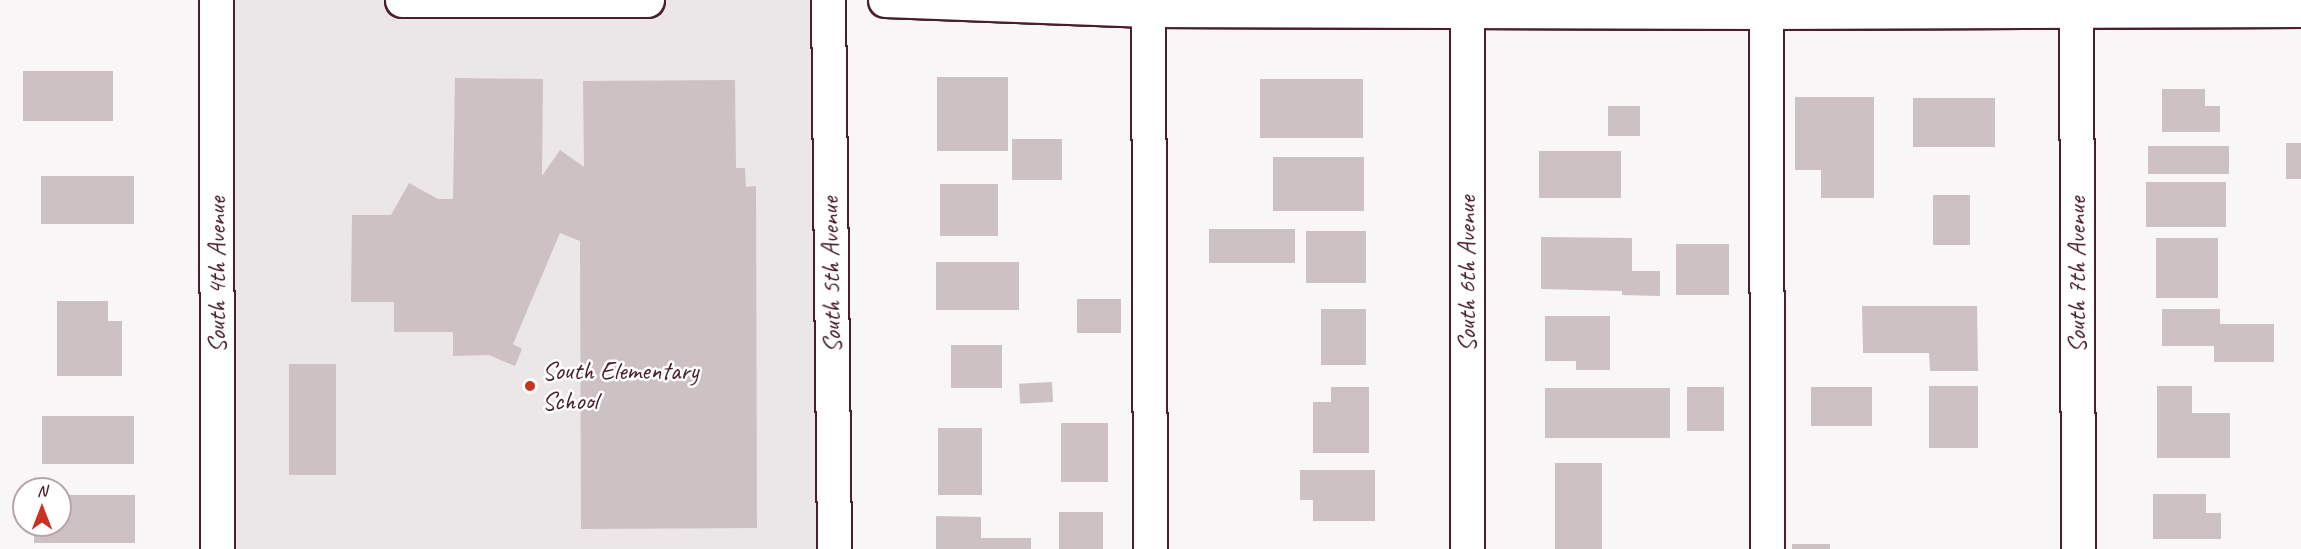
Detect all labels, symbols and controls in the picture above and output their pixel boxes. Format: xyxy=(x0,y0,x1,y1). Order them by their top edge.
street label: South 6th Avenue xyxy=(1451,196,1483,352)
street label: South 4th Avenue xyxy=(201,197,233,353)
street label: South 5th Avenue xyxy=(814,197,848,353)
street label: South 7th Avenue xyxy=(2061,197,2093,353)
place label: South Elementary School xyxy=(542,355,700,416)
marker: South Elementary School xyxy=(523,379,537,393)
north arrow xyxy=(12,477,72,537)
text: N xyxy=(37,481,47,501)

